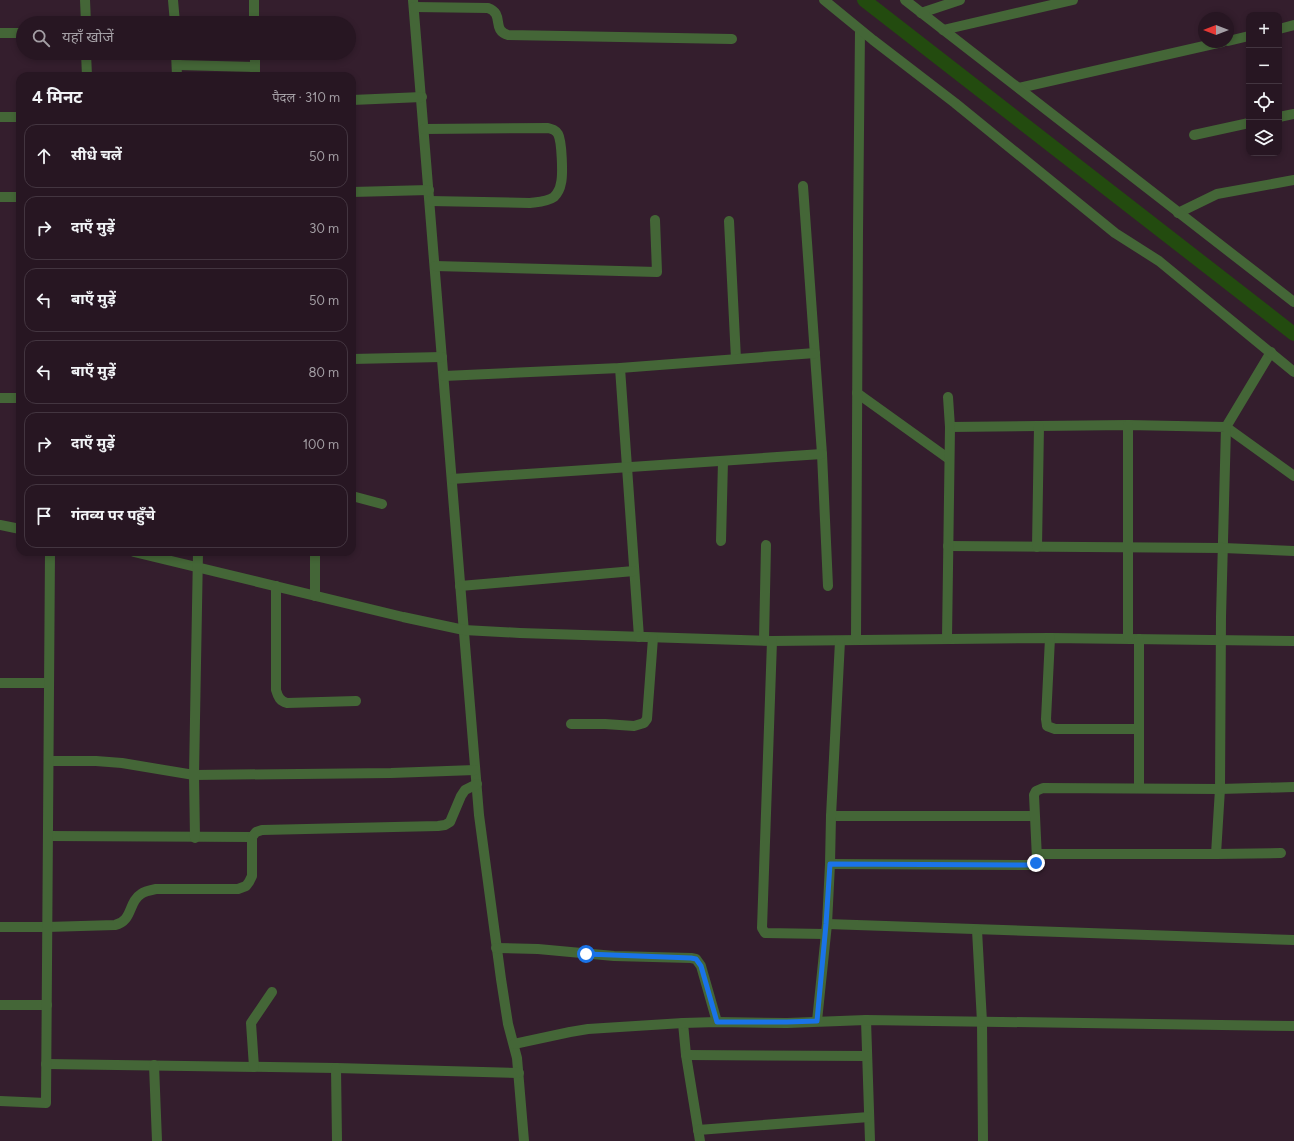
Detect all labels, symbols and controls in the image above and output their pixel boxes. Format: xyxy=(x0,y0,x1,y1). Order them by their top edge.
north arrow xyxy=(1198,12,1234,48)
map controls xyxy=(1246,12,1282,156)
button: + xyxy=(1246,12,1282,48)
search box xyxy=(16,16,356,60)
icon: search xyxy=(30,27,52,49)
text: यहाँ खोजें xyxy=(62,28,114,46)
button: − xyxy=(1246,48,1282,84)
button: locate xyxy=(1246,84,1282,120)
text: 4 मिनट xyxy=(32,87,83,107)
text: पैदल · 310 m xyxy=(272,90,340,105)
button: layers xyxy=(1246,120,1282,156)
icon: ahead xyxy=(33,145,55,167)
text: सीधे चलें xyxy=(71,146,122,164)
text: 50 m xyxy=(309,149,339,164)
icon: right xyxy=(33,217,55,239)
text: दाएँ मुड़ें xyxy=(71,218,115,236)
text: 30 m xyxy=(309,221,339,236)
icon: left xyxy=(33,289,55,311)
text: बाएँ मुड़ें xyxy=(71,290,116,308)
text: 50 m xyxy=(309,293,339,308)
icon: left xyxy=(33,361,55,383)
text: बाएँ मुड़ें xyxy=(71,362,116,380)
text: 80 m xyxy=(308,365,339,380)
icon: right xyxy=(33,433,55,455)
text: दाएँ मुड़ें xyxy=(71,434,115,452)
text: 100 m xyxy=(303,437,339,452)
icon: arrive xyxy=(33,505,55,527)
text: गंतव्य पर पहुँचे xyxy=(71,506,155,524)
route end xyxy=(1027,854,1045,872)
route start xyxy=(577,945,595,963)

